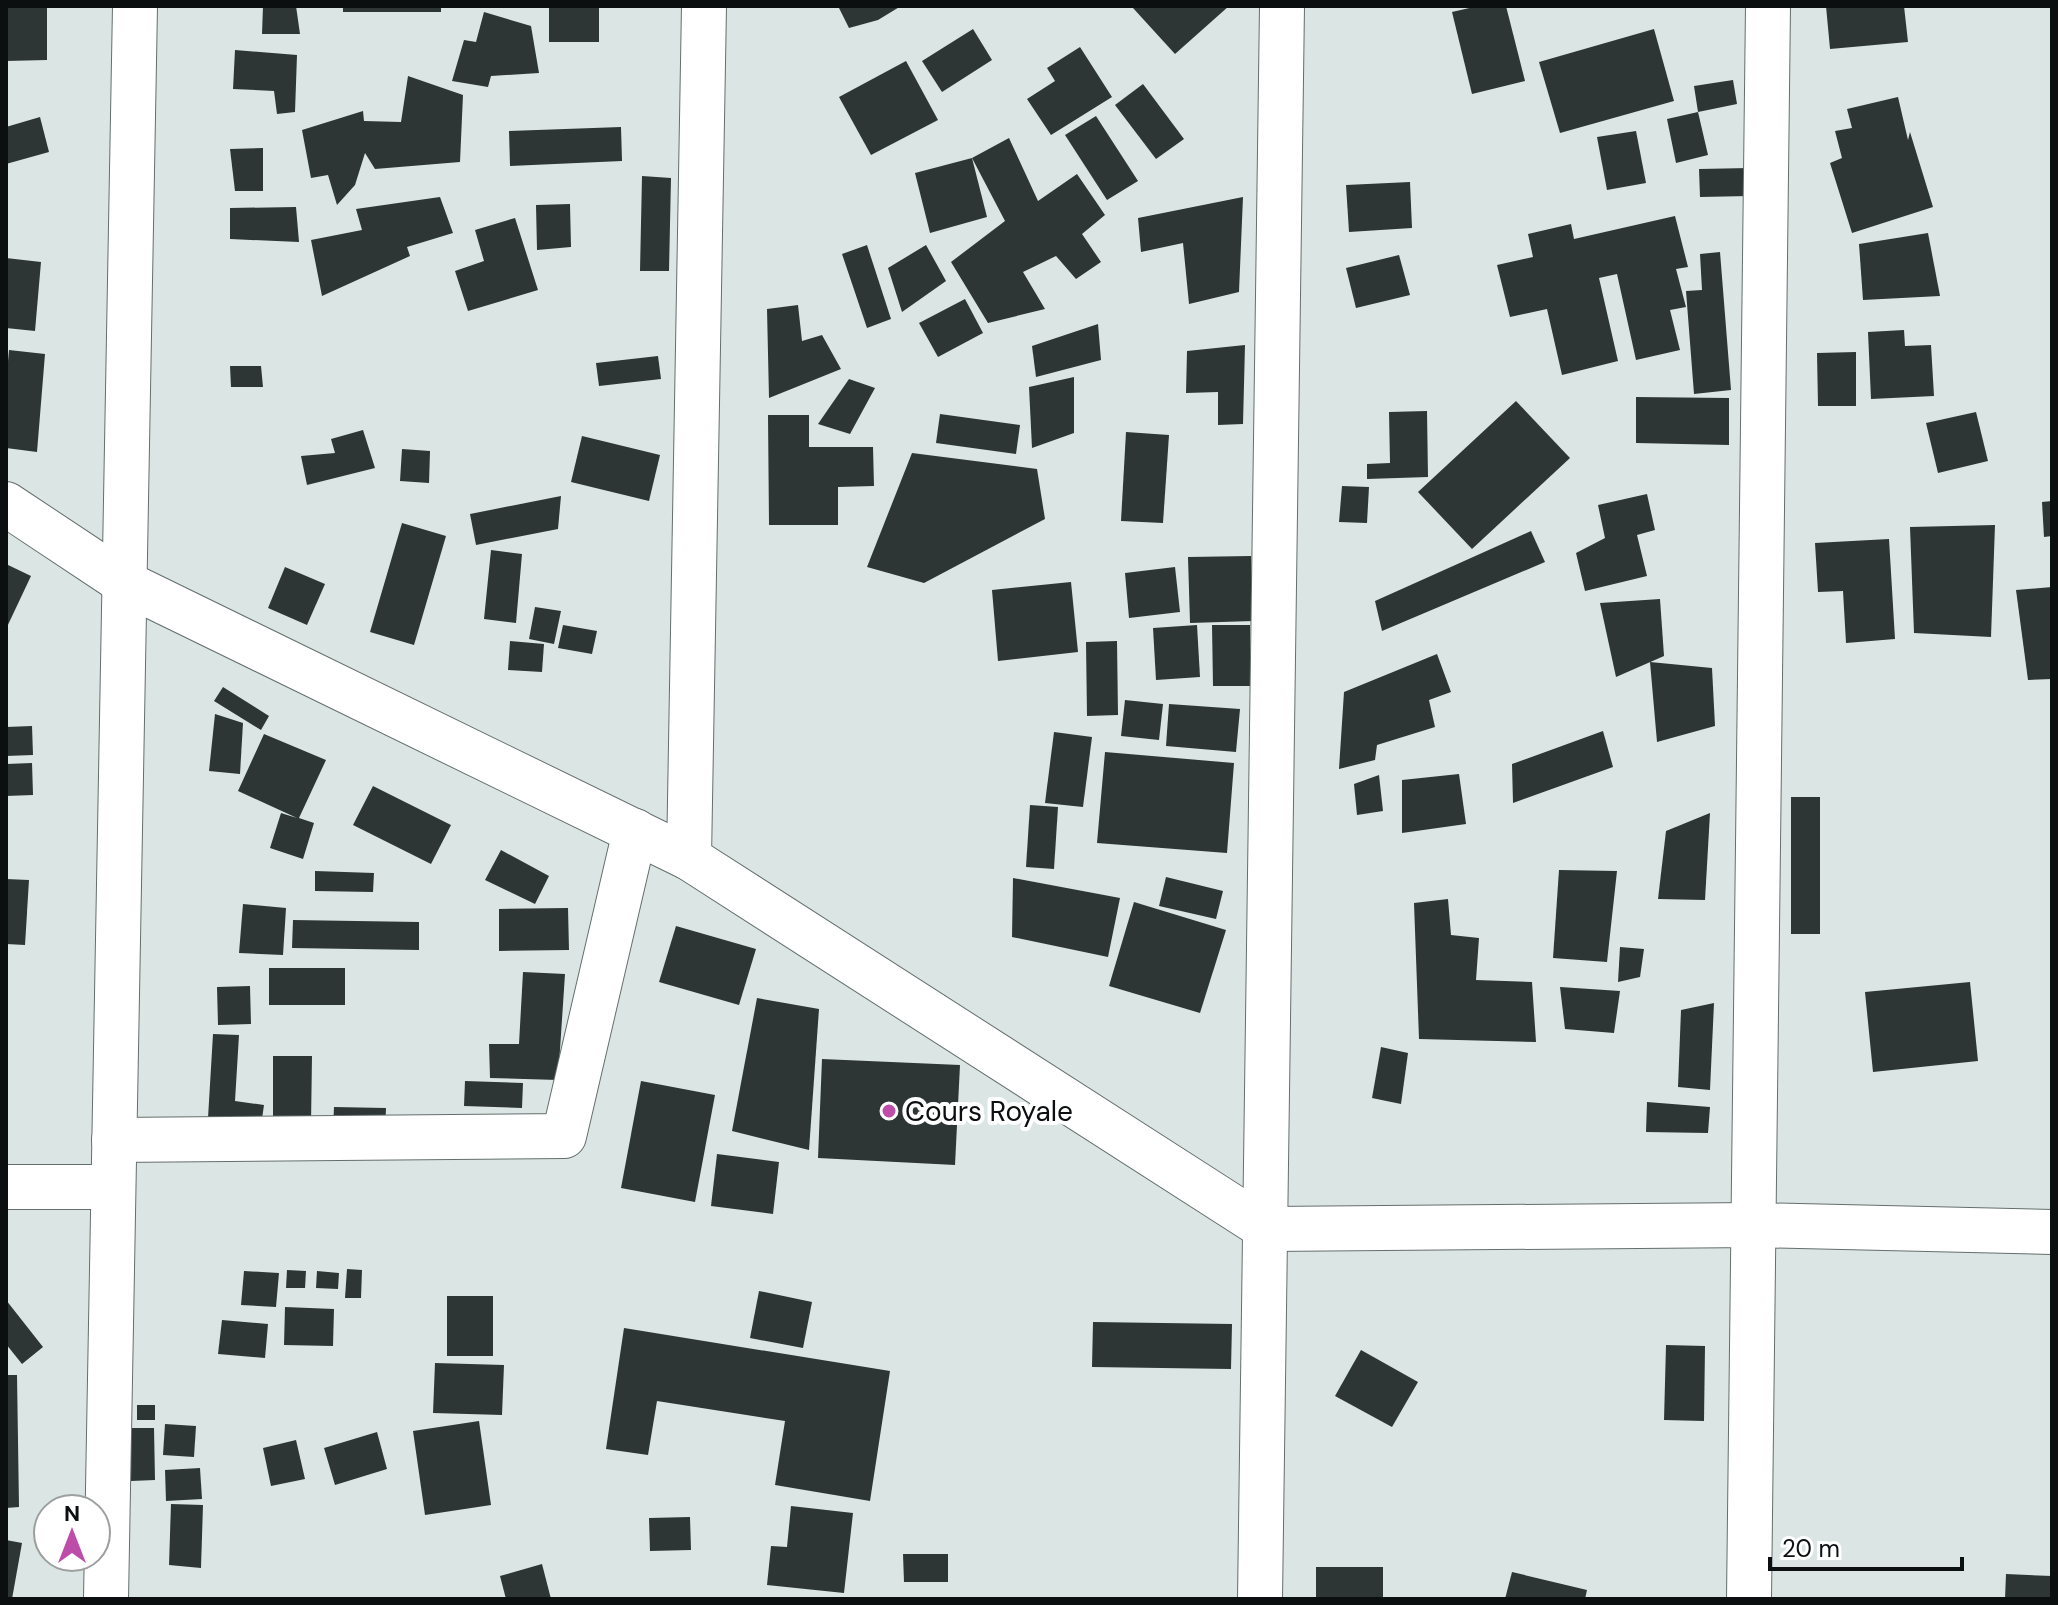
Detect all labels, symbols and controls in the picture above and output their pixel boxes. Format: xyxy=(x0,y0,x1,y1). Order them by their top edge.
place label: Cours Royale xyxy=(905,1093,1073,1130)
marker: Cours Royale xyxy=(880,1102,898,1120)
north arrow xyxy=(32,1493,112,1573)
text: N xyxy=(64,1499,80,1528)
scale bar xyxy=(1770,1521,1962,1571)
text: 20 m xyxy=(1782,1533,1840,1564)

